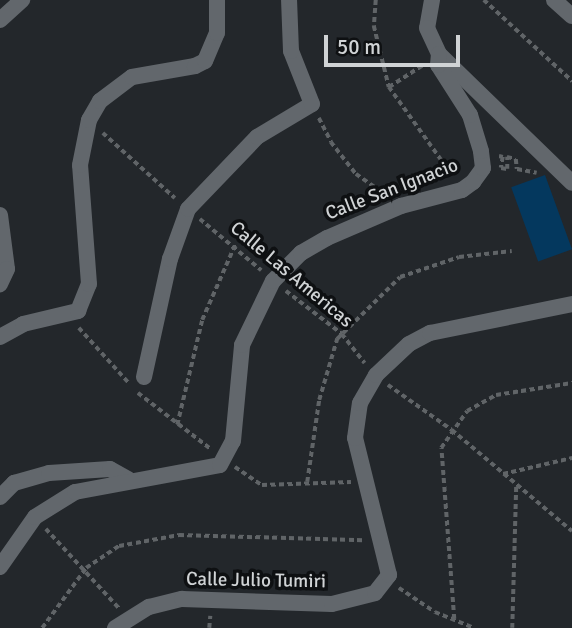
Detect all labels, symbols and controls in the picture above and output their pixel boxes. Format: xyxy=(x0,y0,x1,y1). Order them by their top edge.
scale bar xyxy=(327,21,463,65)
text: 50 m xyxy=(337,34,381,60)
street label: Calle San Ignacio xyxy=(323,154,461,226)
street label: Calle Las Americas xyxy=(225,217,357,333)
street label: Calle Julio Tumiri xyxy=(186,568,326,594)

